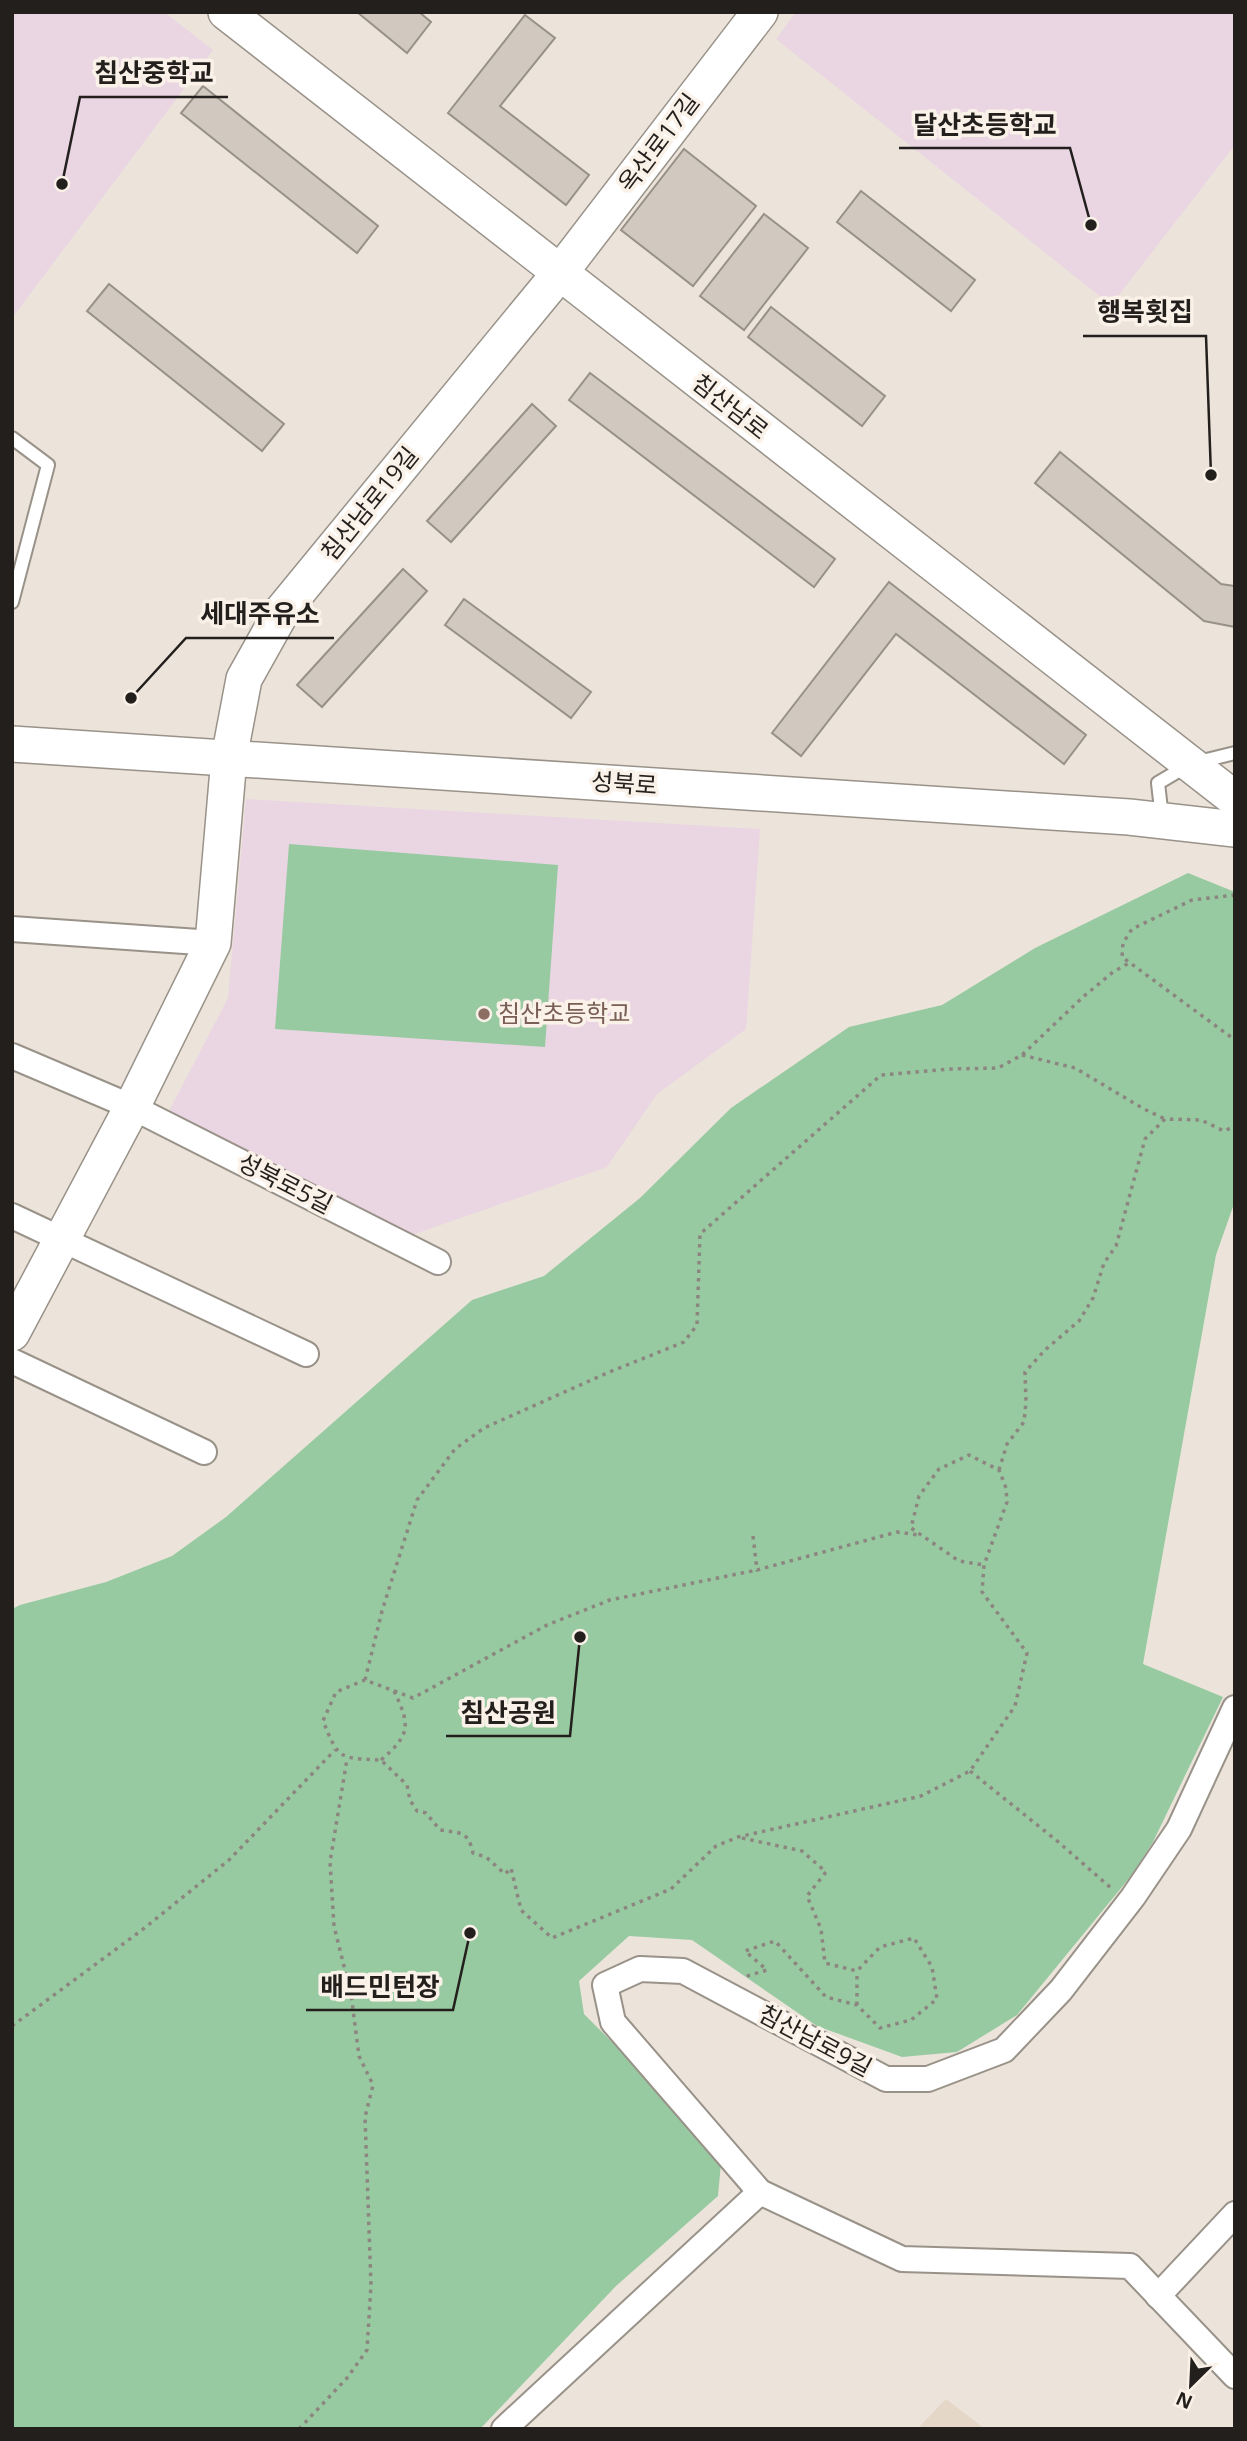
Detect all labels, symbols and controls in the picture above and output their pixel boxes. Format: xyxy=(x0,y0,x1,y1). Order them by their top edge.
callout: 침산중학교 xyxy=(80,50,228,97)
text: 침산중학교 xyxy=(94,54,214,90)
street label: 옥산로17길 xyxy=(610,86,706,198)
callout: 달산초등학교 xyxy=(899,101,1070,148)
text: 달산초등학교 xyxy=(913,106,1057,142)
callout: 행복횟집 xyxy=(1083,289,1206,336)
text: 행복횟집 xyxy=(1097,293,1193,329)
street label: 침산남로 xyxy=(686,366,776,446)
street label: 침산남로19길 xyxy=(313,439,425,567)
callout: 세대주유소 xyxy=(186,591,334,638)
text: 세대주유소 xyxy=(200,595,320,631)
street label: 성북로 xyxy=(590,764,658,801)
place label: 침산초등학교 xyxy=(498,996,630,1029)
marker: 침산초등학교 xyxy=(476,1006,492,1022)
street label: 성북로5길 xyxy=(233,1145,339,1221)
callout: 침산공원 xyxy=(446,1689,570,1736)
text: 침산공원 xyxy=(460,1694,556,1730)
callout: 배드민턴장 xyxy=(306,1963,453,2010)
text: 배드민턴장 xyxy=(320,1968,440,2004)
street label: 침산남로9길 xyxy=(753,1996,878,2083)
north arrow xyxy=(1156,2350,1226,2420)
text: N xyxy=(1172,2386,1196,2416)

